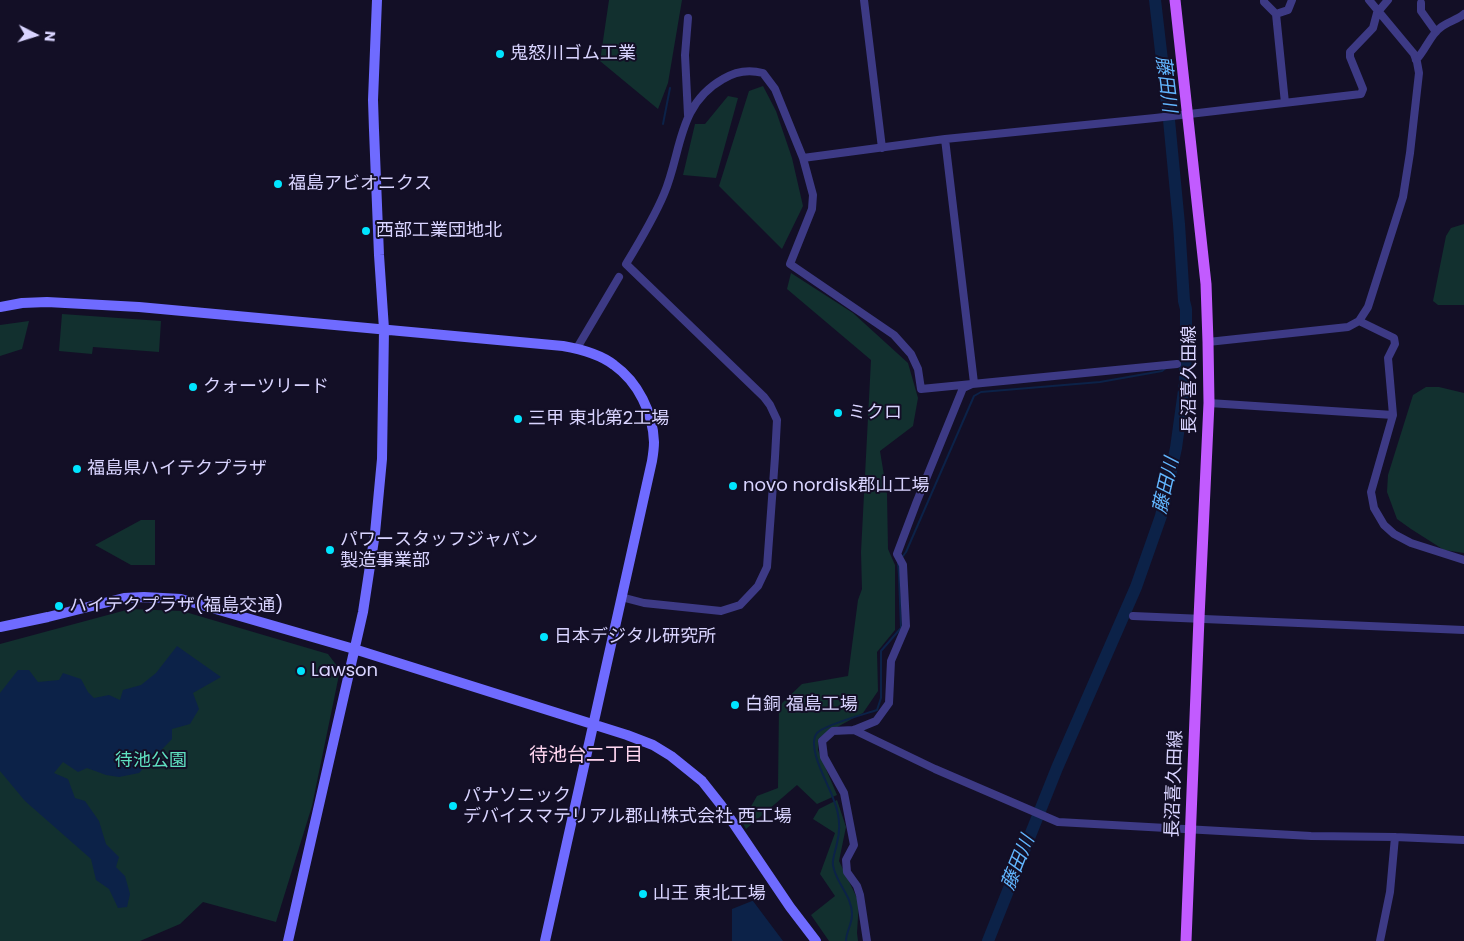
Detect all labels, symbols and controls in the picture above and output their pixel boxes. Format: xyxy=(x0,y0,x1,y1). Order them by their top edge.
north arrow xyxy=(10,10,60,60)
text: N xyxy=(40,30,60,42)
place label: 鬼怒川ゴム工業 xyxy=(510,43,636,65)
marker: 鬼怒川ゴム工業 xyxy=(494,48,506,60)
water label: 藤田川 xyxy=(1150,54,1180,114)
place label: 福島アビオニクス xyxy=(288,173,432,195)
marker: 福島アビオニクス xyxy=(272,178,284,190)
place label: 西部工業団地北 xyxy=(376,220,502,242)
marker: 西部工業団地北 xyxy=(360,225,372,237)
street label: 長沼喜久田線 xyxy=(1179,326,1201,434)
place label: クォーツリード xyxy=(203,376,329,398)
marker: クォーツリード xyxy=(187,381,199,393)
place label: ミクロ xyxy=(848,402,902,424)
marker: ミクロ xyxy=(832,407,844,419)
place label: 三甲 東北第2工場 xyxy=(528,408,669,430)
marker: 三甲 東北第2工場 xyxy=(512,413,524,425)
water label: 藤田川 xyxy=(1149,456,1185,516)
place label: 福島県ハイテクプラザ xyxy=(87,458,267,480)
marker: 福島県ハイテクプラザ xyxy=(71,463,83,475)
place label: novo nordisk郡山工場 xyxy=(743,475,929,497)
marker: novo nordisk郡山工場 xyxy=(727,480,739,492)
place label: パワースタッフジャパン 製造事業部 xyxy=(340,529,538,572)
marker: パワースタッフジャパン 製造事業部 xyxy=(324,544,336,556)
place label: ハイテクプラザ(福島交通) xyxy=(69,595,283,617)
marker: ハイテクプラザ(福島交通) xyxy=(53,600,65,612)
place label: 日本デジタル研究所 xyxy=(554,626,716,648)
marker: 日本デジタル研究所 xyxy=(538,631,550,643)
place label: Lawson xyxy=(311,660,378,682)
marker: Lawson xyxy=(295,665,307,677)
place label: 白銅 福島工場 xyxy=(745,694,858,716)
marker: 白銅 福島工場 xyxy=(729,699,741,711)
street label: 長沼喜久田線 xyxy=(1162,730,1188,838)
district label: 待池台二丁目 xyxy=(529,745,643,767)
park label: 待池公園 xyxy=(115,750,187,772)
place label: パナソニック デバイスマテリアル郡山株式会社 西工場 xyxy=(463,785,792,828)
marker: パナソニック デバイスマテリアル郡山株式会社 西工場 xyxy=(447,800,459,812)
water label: 藤田川 xyxy=(998,832,1040,894)
place label: 山王 東北工場 xyxy=(653,883,766,905)
marker: 山王 東北工場 xyxy=(637,888,649,900)

